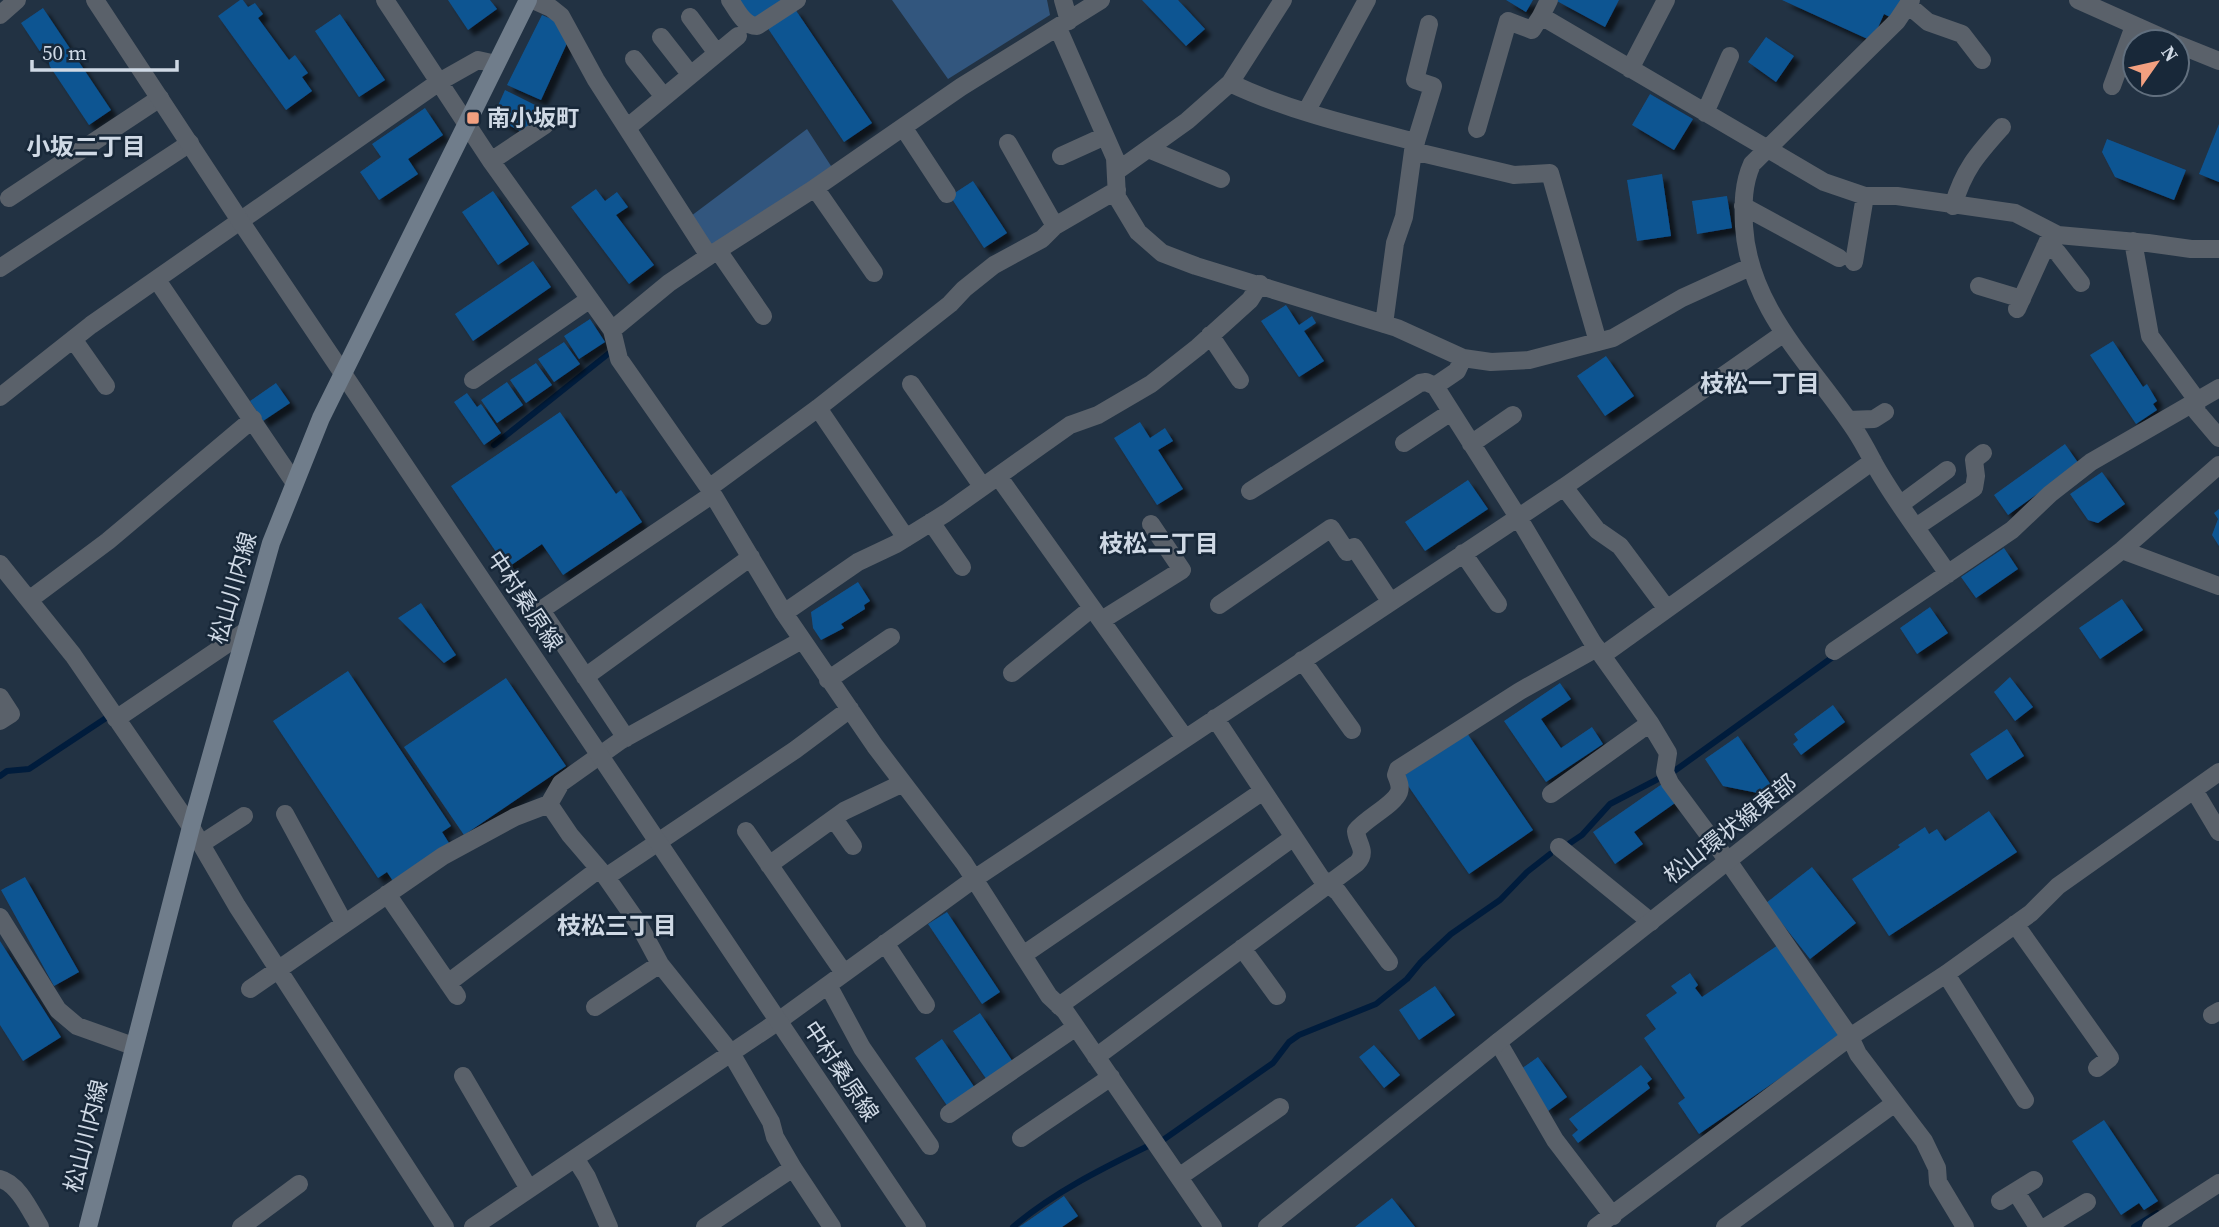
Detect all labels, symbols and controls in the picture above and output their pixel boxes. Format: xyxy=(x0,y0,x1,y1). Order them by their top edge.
scale bar xyxy=(32,28,177,72)
north arrow xyxy=(2121,28,2191,98)
text: 50 m xyxy=(42,38,87,67)
text: N xyxy=(2155,40,2185,67)
place label: 南小坂町 xyxy=(487,102,579,134)
marker: 南小坂町 xyxy=(465,110,481,126)
district label: 小坂二丁目 xyxy=(26,130,146,163)
district label: 枝松一丁目 xyxy=(1700,367,1820,400)
district label: 枝松二丁目 xyxy=(1099,527,1219,560)
street label: 松山川内線 xyxy=(202,528,264,648)
street label: 中村桑原線 xyxy=(480,544,570,658)
street label: 松山環状線東部 xyxy=(1657,767,1803,891)
district label: 枝松三丁目 xyxy=(557,909,677,942)
street label: 中村桑原線 xyxy=(796,1014,886,1128)
street label: 松山川内線 xyxy=(57,1076,115,1196)

